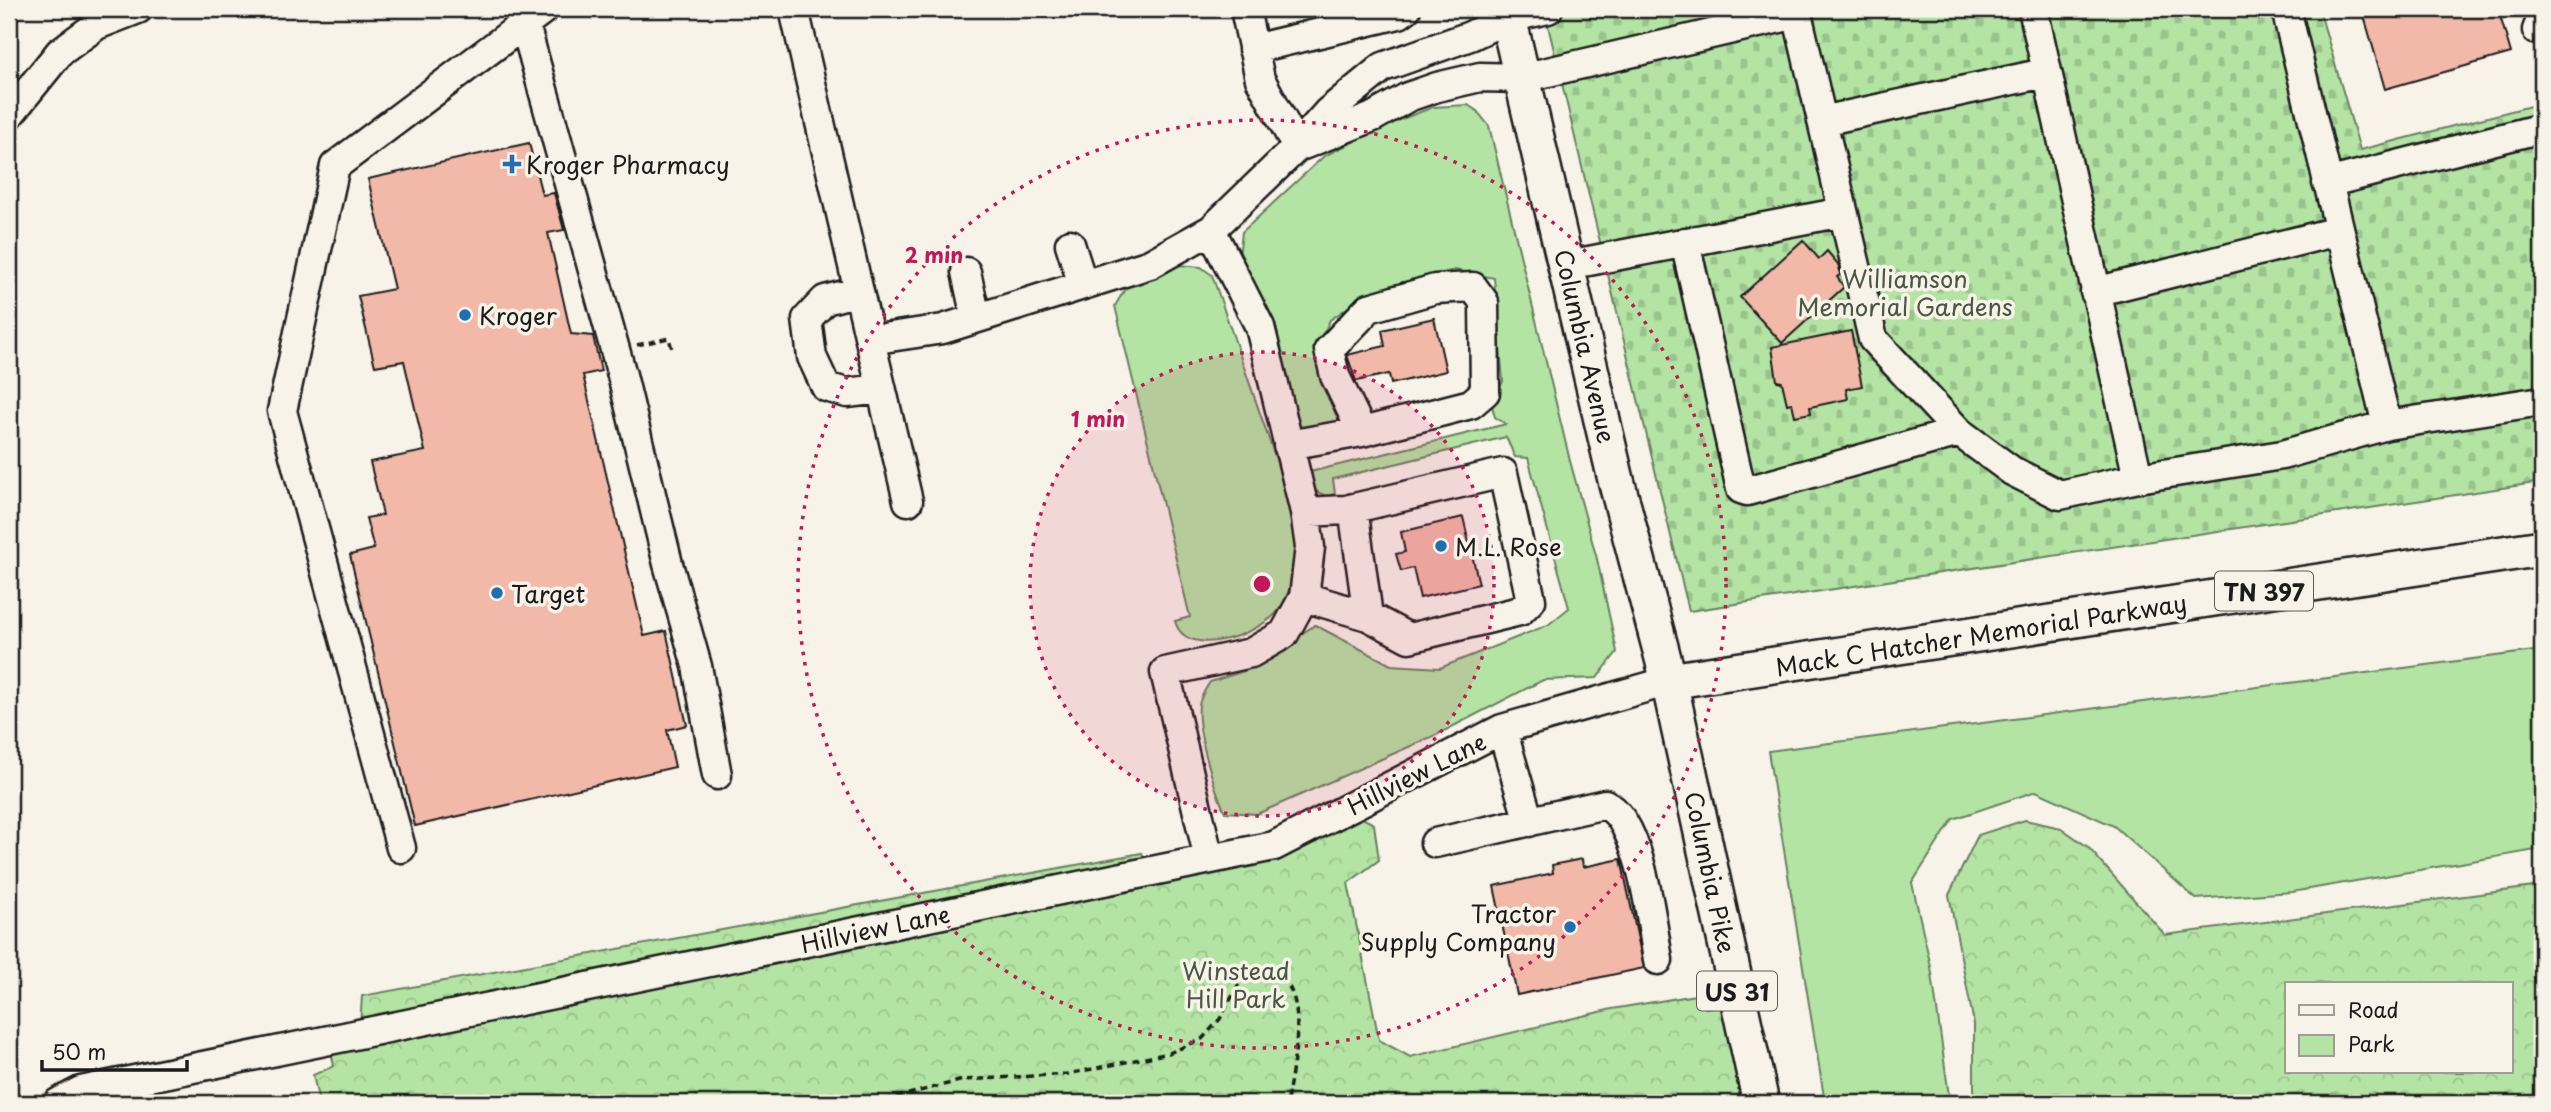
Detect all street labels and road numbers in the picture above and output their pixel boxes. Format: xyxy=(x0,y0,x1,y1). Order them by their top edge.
street label: Columbia Avenue xyxy=(1546,246,1626,446)
road number: TN 397 xyxy=(2215,572,2313,610)
street label: Mack C Hatcher Memorial Parkway xyxy=(1773,584,2189,684)
street label: Hillview Lane xyxy=(1340,723,1492,823)
street label: Columbia Pike xyxy=(1676,788,1746,956)
street label: Hillview Lane xyxy=(797,895,953,961)
road number: US 31 xyxy=(1697,972,1777,1010)

